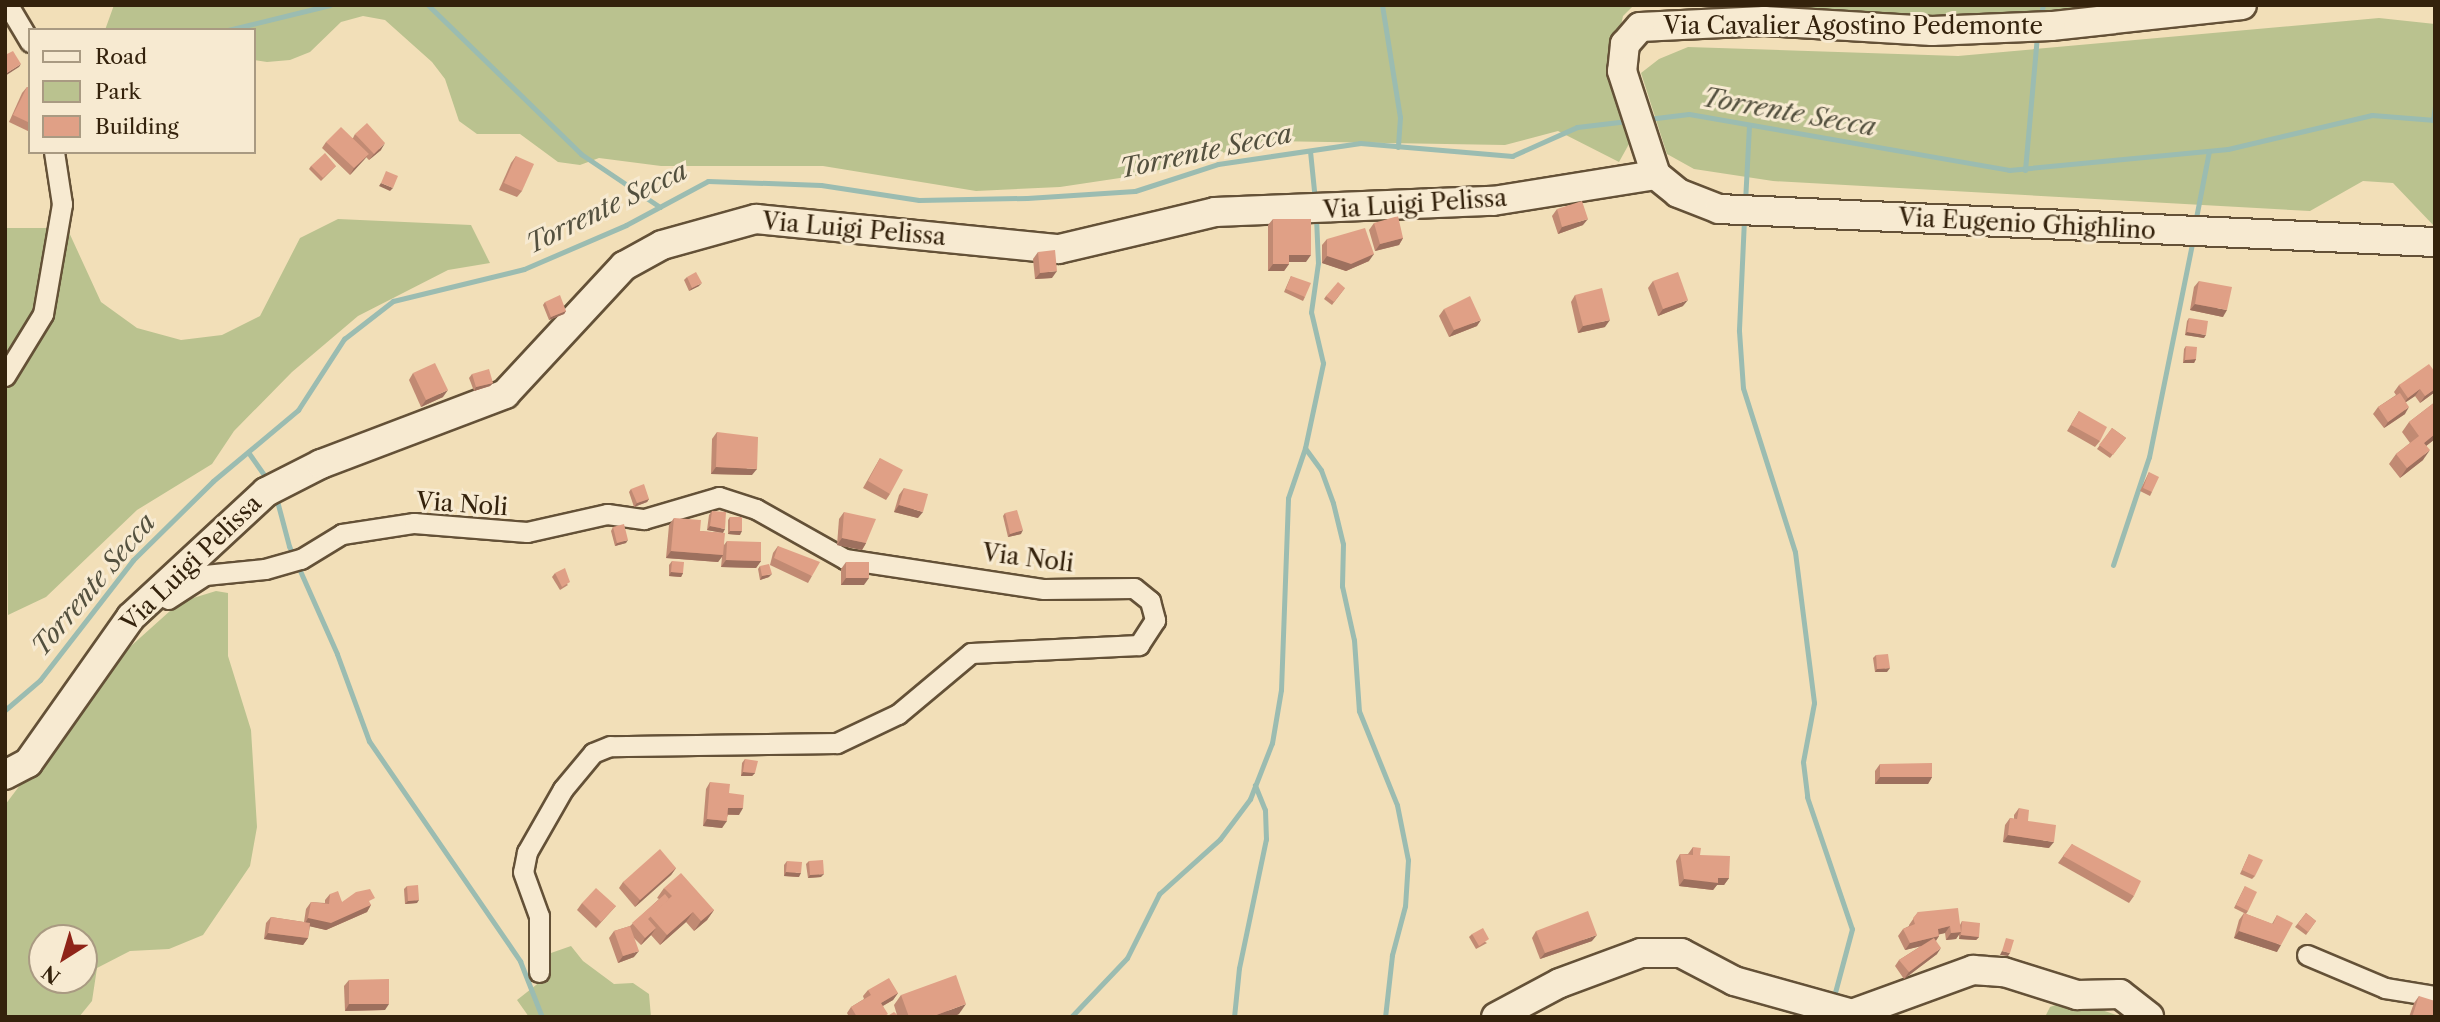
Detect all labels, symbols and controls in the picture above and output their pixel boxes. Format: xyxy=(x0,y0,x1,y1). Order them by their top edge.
street label: Via Cavalier Agostino Pedemonte xyxy=(1662,12,2044,40)
legend xyxy=(28,28,256,154)
text: Road xyxy=(95,44,147,69)
text: Park xyxy=(95,79,141,104)
water label: Torrente Secca xyxy=(1700,82,1878,144)
text: Building xyxy=(95,114,179,139)
water label: Torrente Secca xyxy=(1117,118,1295,186)
water label: Torrente Secca xyxy=(521,156,693,260)
street label: Via Luigi Pelissa xyxy=(1322,183,1508,225)
street label: Via Eugenio Ghighlino xyxy=(1897,203,2157,245)
street label: Via Luigi Pelissa xyxy=(761,207,947,251)
street label: Via Noli xyxy=(415,486,509,522)
street label: Via Luigi Pelissa xyxy=(115,489,267,637)
water label: Torrente Secca xyxy=(26,508,162,662)
street label: Via Noli xyxy=(981,538,1075,578)
north arrow xyxy=(28,924,98,994)
text: N xyxy=(38,960,65,989)

